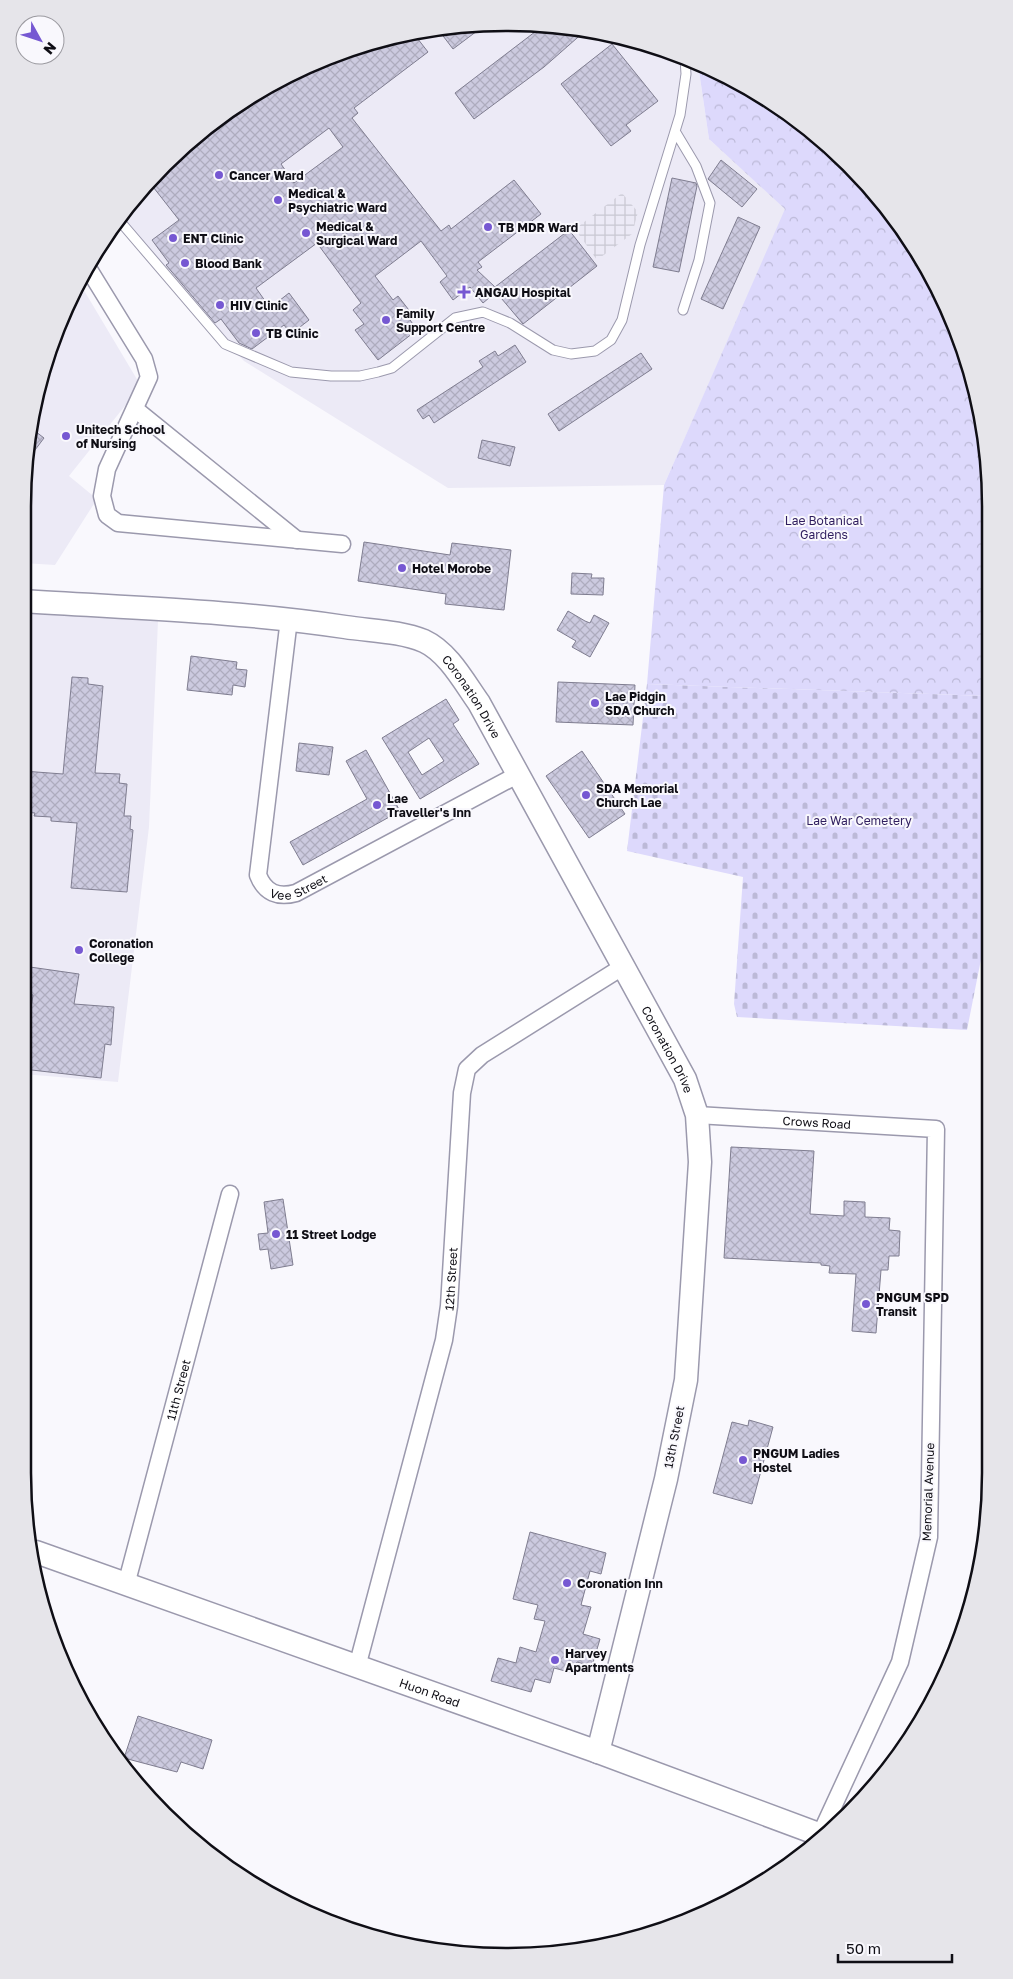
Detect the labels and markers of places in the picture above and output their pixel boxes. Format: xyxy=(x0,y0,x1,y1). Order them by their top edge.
place label: Cancer Ward xyxy=(229,168,304,183)
marker: Cancer Ward xyxy=(213,169,225,181)
place label: Medical & Psychiatric Ward xyxy=(288,186,387,215)
marker: Medical & Psychiatric Ward xyxy=(272,194,284,206)
place label: Medical & Surgical Ward xyxy=(316,219,397,248)
place label: TB MDR Ward xyxy=(498,220,578,235)
marker: TB MDR Ward xyxy=(482,221,494,233)
marker: Medical & Surgical Ward xyxy=(300,227,312,239)
place label: ENT Clinic xyxy=(183,231,244,246)
marker: ENT Clinic xyxy=(167,232,179,244)
place label: Blood Bank xyxy=(195,256,262,271)
marker: Blood Bank xyxy=(179,257,191,269)
marker: ANGAU Hospital xyxy=(457,285,471,299)
place label: ANGAU Hospital xyxy=(475,285,571,300)
place label: HIV Clinic xyxy=(230,298,288,313)
marker: HIV Clinic xyxy=(214,299,226,311)
place label: Family Support Centre xyxy=(396,306,485,335)
marker: Family Support Centre xyxy=(380,314,392,326)
place label: TB Clinic xyxy=(266,326,319,341)
marker: TB Clinic xyxy=(250,327,262,339)
place label: Unitech School of Nursing xyxy=(76,422,165,451)
marker: Unitech School of Nursing xyxy=(60,430,72,442)
place label: Hotel Morobe xyxy=(412,561,491,576)
marker: Hotel Morobe xyxy=(396,562,408,574)
place label: Lae Pidgin SDA Church xyxy=(605,689,674,718)
marker: Lae Pidgin SDA Church xyxy=(589,697,601,709)
place label: SDA Memorial Church Lae xyxy=(596,781,678,810)
marker: SDA Memorial Church Lae xyxy=(580,789,592,801)
place label: Lae Traveller's Inn xyxy=(387,791,471,820)
marker: Lae Traveller's Inn xyxy=(371,799,383,811)
place label: Coronation College xyxy=(89,936,153,965)
marker: Coronation College xyxy=(73,944,85,956)
place label: 11 Street Lodge xyxy=(286,1227,376,1242)
marker: 11 Street Lodge xyxy=(270,1228,282,1240)
place label: PNGUM SPD Transit xyxy=(876,1290,950,1319)
marker: PNGUM SPD Transit xyxy=(860,1298,872,1310)
place label: PNGUM Ladies Hostel xyxy=(753,1446,840,1475)
marker: PNGUM Ladies Hostel xyxy=(737,1454,749,1466)
place label: Coronation Inn xyxy=(577,1576,663,1591)
marker: Coronation Inn xyxy=(561,1577,573,1589)
place label: Harvey Apartments xyxy=(565,1646,634,1675)
marker: Harvey Apartments xyxy=(549,1654,561,1666)

